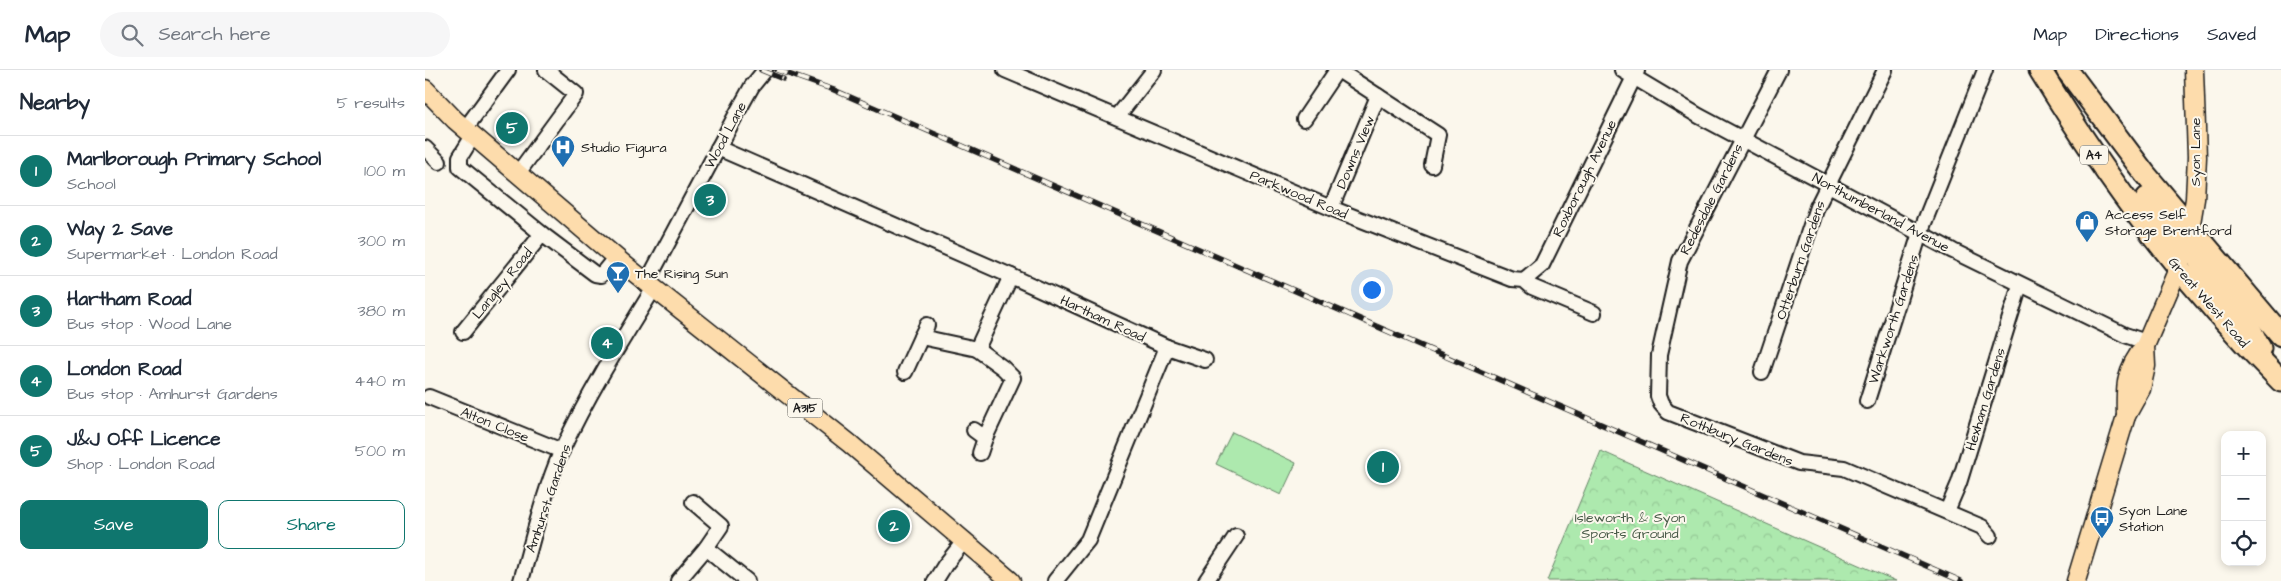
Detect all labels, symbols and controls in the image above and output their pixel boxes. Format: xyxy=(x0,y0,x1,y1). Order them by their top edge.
search box xyxy=(100,12,450,57)
text: Map xyxy=(25,18,70,52)
icon: search xyxy=(118,21,146,49)
text: Search here xyxy=(158,21,271,48)
text: Map xyxy=(2033,22,2067,47)
text: Directions xyxy=(2095,22,2179,47)
text: Saved xyxy=(2207,22,2256,47)
text: Nearby xyxy=(20,88,90,117)
text: 5 results xyxy=(337,92,405,114)
street label: Wood Lane xyxy=(700,98,752,172)
pin: 5 xyxy=(496,109,528,147)
street label: Downs View xyxy=(1332,113,1380,192)
street label: Roxborough Avenue xyxy=(1548,116,1622,240)
street label: Syon Lane xyxy=(2186,117,2206,186)
hospital icon: Studio Figura xyxy=(550,134,576,168)
place label: Studio Figura xyxy=(581,138,667,158)
street label: Redesdale Gardens xyxy=(1675,140,1749,258)
text: Marlborough Primary School xyxy=(67,146,321,173)
road number: A4 xyxy=(2080,146,2108,164)
text: 1 xyxy=(35,160,37,182)
text: 100 m xyxy=(364,160,405,182)
street label: Parkwood Road xyxy=(1247,165,1351,225)
street label: Northumberland Avenue xyxy=(1808,168,1953,258)
text: School xyxy=(67,173,116,195)
pin: 3 xyxy=(694,181,726,219)
street label: Otterburn Gardens xyxy=(1771,198,1831,322)
place label: Access Self Storage Brentford xyxy=(2105,205,2232,241)
shop icon: Access Self Storage Brentford xyxy=(2074,209,2100,243)
text: Way 2 Save xyxy=(67,216,173,243)
text: 2 xyxy=(31,230,41,252)
text: 300 m xyxy=(358,230,405,252)
text: Supermarket · London Road xyxy=(67,243,278,265)
street label: Langley Road xyxy=(468,244,538,323)
street label: Warkworth Gardens xyxy=(1864,252,1924,387)
street label: Great West Road xyxy=(2163,253,2253,352)
bar icon: The Rising Sun xyxy=(605,260,631,294)
place label: The Rising Sun xyxy=(635,264,728,284)
your location xyxy=(1359,277,1385,303)
text: Hartham Road xyxy=(67,286,191,313)
street label: Hartham Road xyxy=(1057,290,1148,347)
text: 3 xyxy=(32,300,40,322)
text: 380 m xyxy=(358,300,405,322)
text: Bus stop · Wood Lane xyxy=(67,313,232,335)
pin: 4 xyxy=(591,324,623,362)
street label: Hexham Gardens xyxy=(1961,345,2011,453)
text: London Road xyxy=(67,356,182,383)
text: 4 xyxy=(31,370,41,392)
text: 440 m xyxy=(354,370,405,392)
text: Bus stop · Amhurst Gardens xyxy=(67,383,278,405)
road number: A315 xyxy=(787,398,823,418)
street label: Alton Close xyxy=(458,402,532,448)
street label: Rothbury Gardens xyxy=(1677,408,1796,472)
text: J&J Off Licence xyxy=(67,426,220,453)
map controls xyxy=(2221,431,2266,566)
button: + xyxy=(2221,431,2266,476)
text: 5 xyxy=(30,440,42,462)
text: 500 m xyxy=(355,440,405,462)
street label: Amhurst Gardens xyxy=(521,442,577,555)
pin: 1 xyxy=(1367,448,1399,486)
text: Shop · London Road xyxy=(67,453,215,475)
button: − xyxy=(2221,476,2266,521)
button: Save xyxy=(20,500,208,549)
button: Share xyxy=(218,500,405,549)
place label: Syon Lane Station xyxy=(2119,501,2188,537)
bus stop icon: Syon Lane Station xyxy=(2089,505,2115,539)
pin: 2 xyxy=(878,507,910,545)
park label: Isleworth & Syon Sports Ground xyxy=(1575,508,1685,544)
button: locate xyxy=(2221,521,2266,566)

